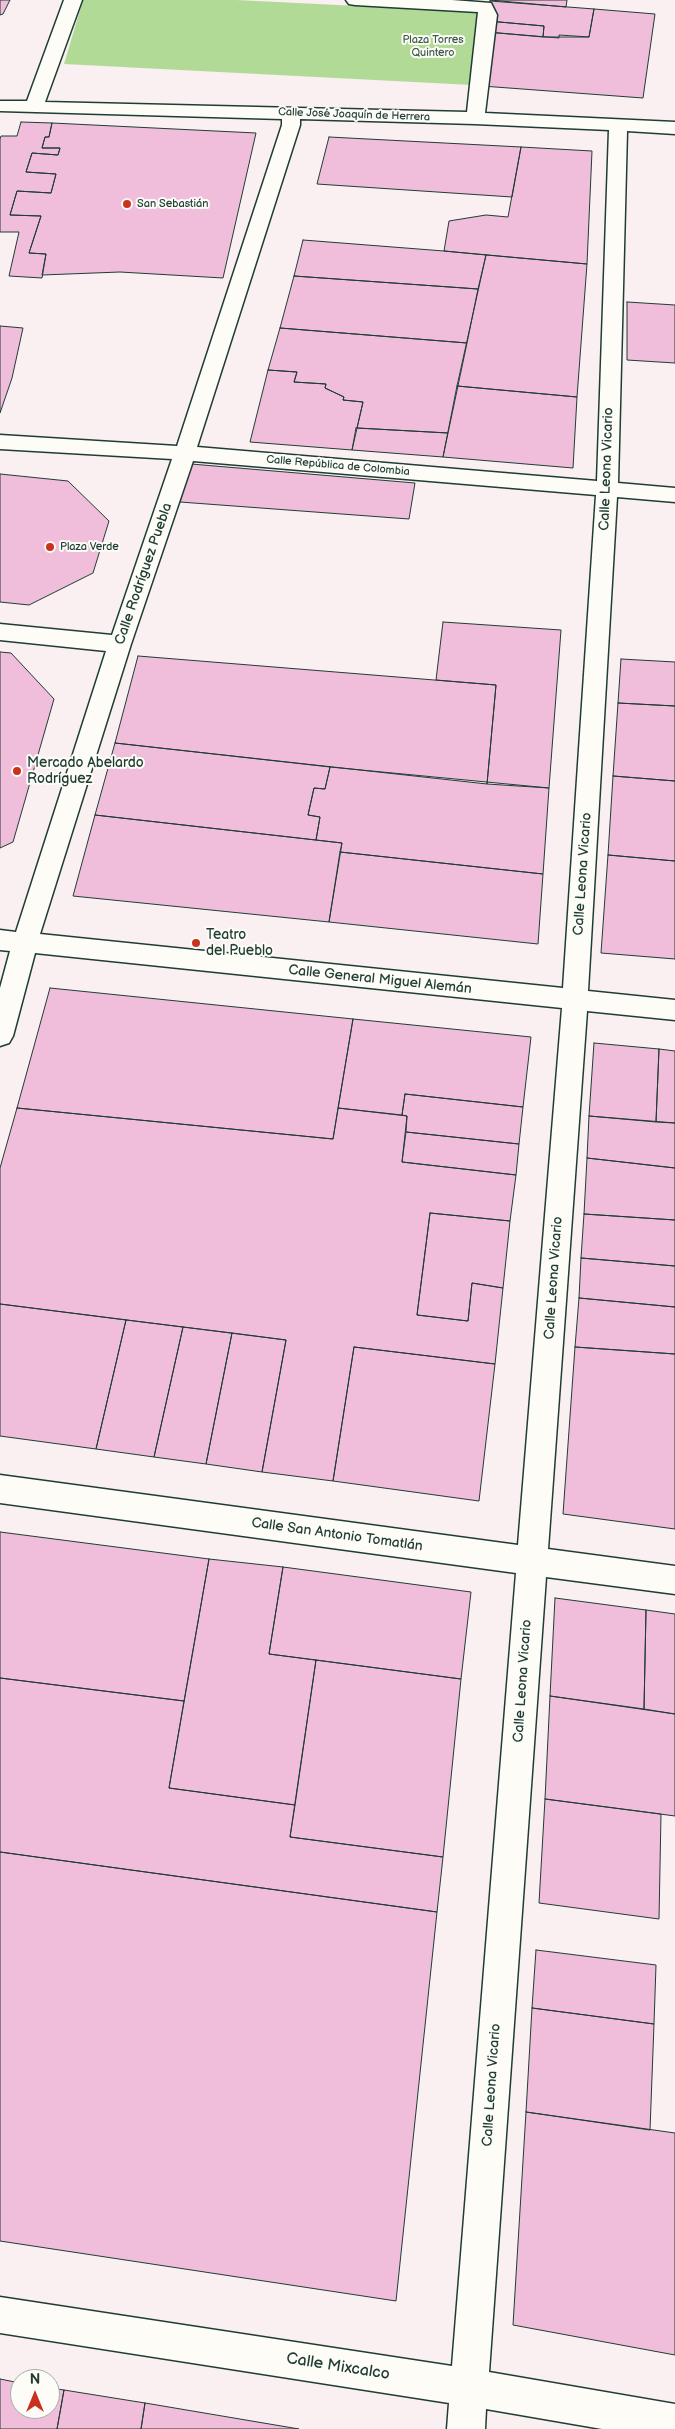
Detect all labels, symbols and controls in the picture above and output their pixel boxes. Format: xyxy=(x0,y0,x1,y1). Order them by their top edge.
park label: Plaza Torres Quintero xyxy=(402,33,464,59)
street label: Calle José Joaquín de Herrera xyxy=(278,106,430,124)
place label: San Sebastián xyxy=(137,197,208,211)
marker: San Sebastián xyxy=(121,198,133,210)
street label: Calle Leona Vicario xyxy=(596,407,618,531)
street label: Calle República de Colombia xyxy=(266,453,410,479)
street label: Calle Rodríguez Puebla xyxy=(112,501,176,647)
place label: Plaza Verde xyxy=(60,540,119,554)
marker: Plaza Verde xyxy=(44,541,56,553)
place label: Mercado Abelardo Rodríguez xyxy=(27,755,144,788)
marker: Mercado Abelardo Rodríguez xyxy=(11,765,23,777)
street label: Calle Leona Vicario xyxy=(570,812,596,936)
place label: Teatro del Pueblo xyxy=(206,927,273,960)
marker: Teatro del Pueblo xyxy=(190,937,202,949)
street label: Calle General Miguel Alemán xyxy=(287,962,473,998)
street label: Calle Leona Vicario xyxy=(541,1216,567,1340)
street label: Calle San Antonio Tomatlán xyxy=(250,1515,424,1555)
street label: Calle Leona Vicario xyxy=(510,1619,536,1743)
street label: Calle Leona Vicario xyxy=(479,2023,505,2147)
street label: Calle Mixcalco xyxy=(285,2349,391,2385)
north arrow xyxy=(10,2369,60,2419)
text: N xyxy=(30,2371,40,2388)

